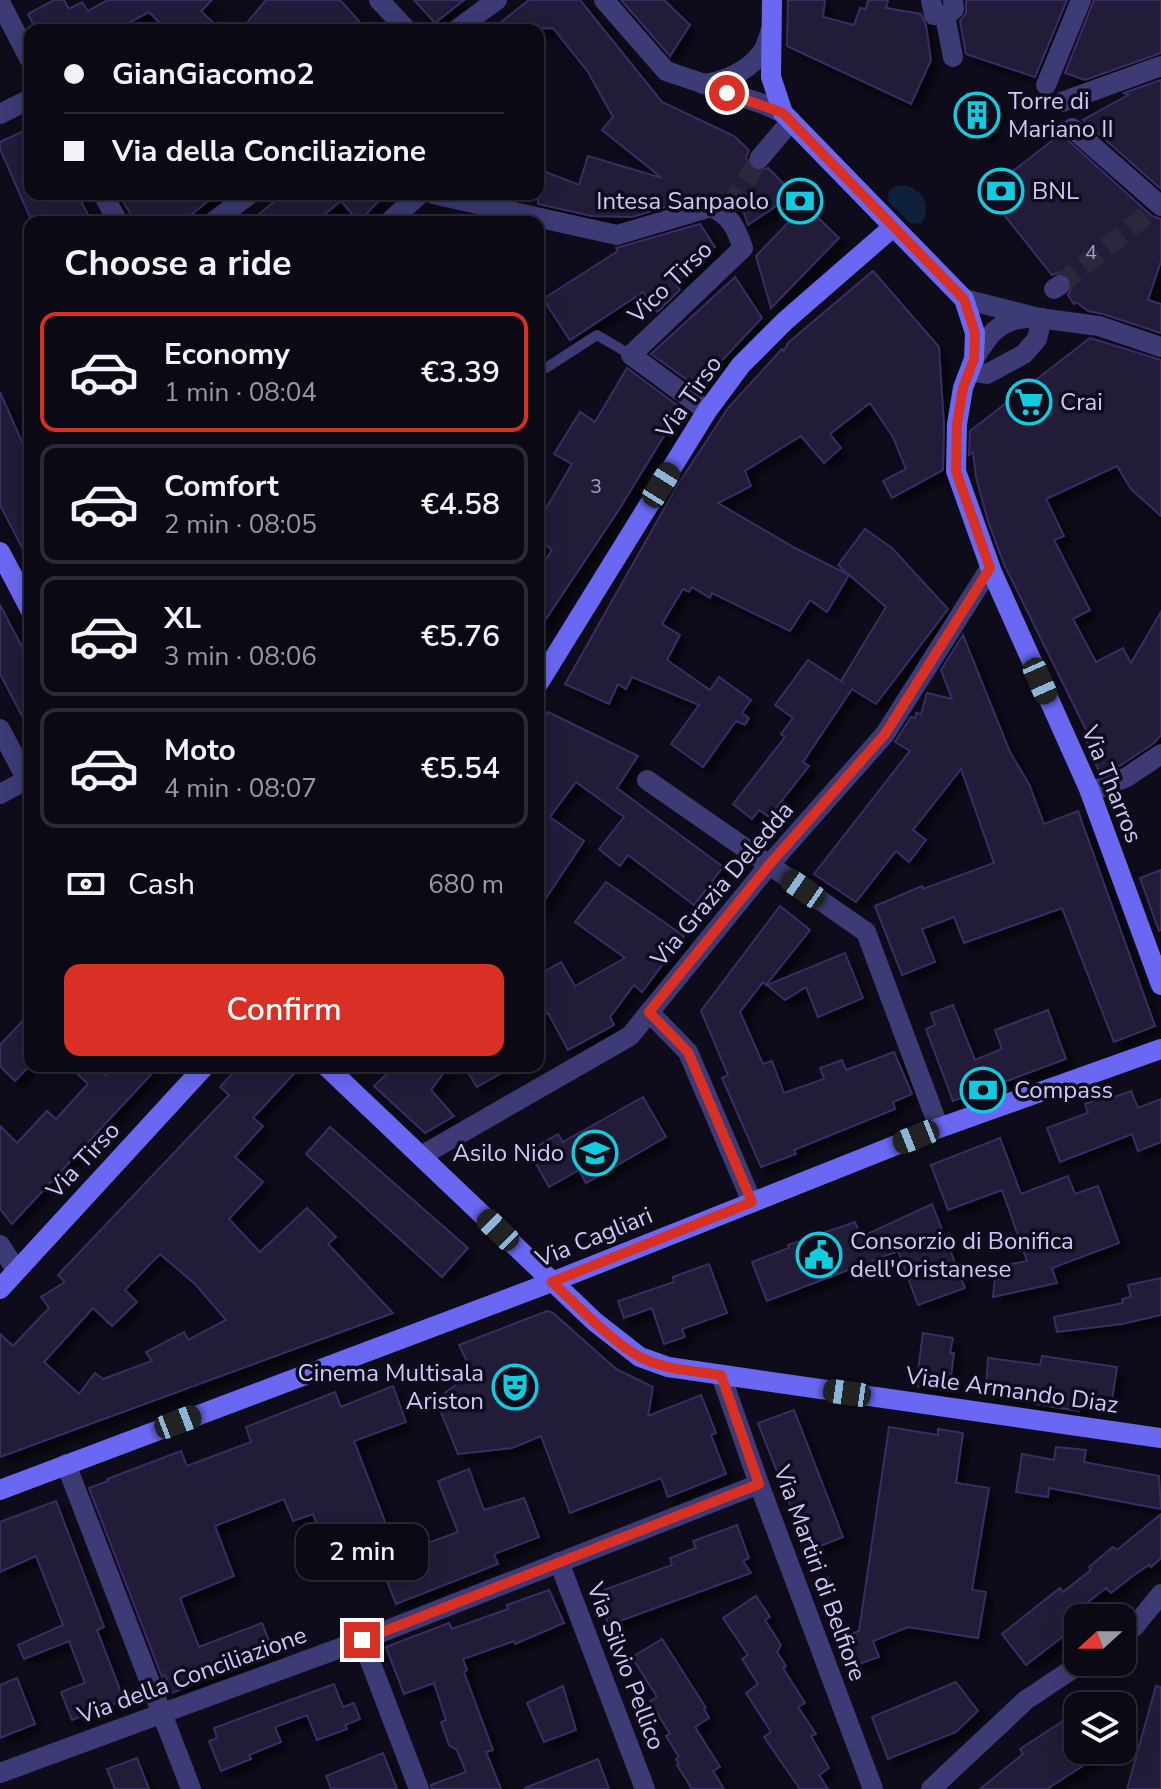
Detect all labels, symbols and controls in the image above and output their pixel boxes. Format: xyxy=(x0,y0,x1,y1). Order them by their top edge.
text: GianGiacomo2 xyxy=(112,54,315,95)
route start xyxy=(709,75,745,111)
place label: Torre di Mariano II xyxy=(1008,85,1114,145)
building icon: Torre di Mariano II xyxy=(953,91,1001,139)
text: Via della Conciliazione xyxy=(112,131,426,172)
bank icon: BNL xyxy=(977,167,1025,215)
place label: BNL xyxy=(1032,175,1079,207)
bank icon: Intesa Sanpaolo xyxy=(776,177,824,225)
place label: Intesa Sanpaolo xyxy=(596,185,769,217)
street label: Vico Tirso xyxy=(620,234,719,331)
text: Choose a ride xyxy=(64,239,292,288)
house number: 4 xyxy=(1085,239,1097,266)
text: Economy xyxy=(164,334,290,375)
icon: car xyxy=(68,336,140,408)
street label: Via Tirso xyxy=(648,349,729,446)
text: €3.39 xyxy=(421,352,500,393)
text: 1 min · 08:04 xyxy=(164,375,317,410)
supermarket icon: Crai xyxy=(1005,378,1053,426)
place label: Crai xyxy=(1060,386,1103,418)
car xyxy=(638,458,684,512)
text: Comfort xyxy=(164,466,279,507)
icon: car xyxy=(68,468,140,540)
house number: 3 xyxy=(590,473,602,500)
text: €4.58 xyxy=(421,484,500,525)
text: 2 min · 08:05 xyxy=(164,507,317,542)
text: XL xyxy=(164,598,201,639)
icon: car xyxy=(68,600,140,672)
text: €5.76 xyxy=(421,616,500,657)
text: 3 min · 08:06 xyxy=(164,639,317,674)
car xyxy=(1019,654,1061,708)
street label: Via Tharros xyxy=(1074,720,1150,847)
text: Moto xyxy=(164,730,236,771)
icon: car xyxy=(68,732,140,804)
text: €5.54 xyxy=(421,748,500,789)
text: 4 min · 08:07 xyxy=(164,771,317,806)
street label: Via Grazia Deledda xyxy=(643,795,801,974)
icon: cash xyxy=(64,862,108,906)
text: Cash xyxy=(128,864,195,905)
car xyxy=(776,865,830,913)
text: 680 m xyxy=(428,867,504,902)
button: Confirm xyxy=(64,964,504,1056)
bank icon: Compass xyxy=(959,1066,1007,1114)
place label: Compass xyxy=(1014,1074,1113,1106)
street label: Via Tirso xyxy=(38,1115,127,1206)
car xyxy=(889,1117,943,1157)
school or university icon: Asilo Nido xyxy=(571,1129,619,1177)
place label: Asilo Nido xyxy=(452,1137,564,1169)
street label: Via Cagliari xyxy=(530,1199,657,1275)
car xyxy=(472,1205,524,1255)
place label: Consorzio di Bonifica dell'Oristanese xyxy=(850,1225,1074,1285)
public building icon: Consorzio di Bonifica dell'Oristanese xyxy=(795,1231,843,1279)
place label: Cinema Multisala Ariston xyxy=(298,1357,484,1417)
street label: Viale Armando Diaz xyxy=(903,1359,1120,1421)
theatre icon: Cinema Multisala Ariston xyxy=(491,1363,539,1411)
car xyxy=(822,1378,872,1408)
car xyxy=(151,1402,205,1442)
street label: Via Martiri di Belfiore xyxy=(766,1460,874,1685)
callout: 2 min xyxy=(296,1524,428,1580)
text: 2 min xyxy=(329,1534,395,1569)
street label: Via Silvio Pellico xyxy=(579,1577,673,1754)
north arrow xyxy=(1064,1604,1136,1676)
map controls xyxy=(1064,1604,1136,1764)
street label: Via della Conciliazione xyxy=(72,1619,311,1732)
route end xyxy=(344,1622,380,1658)
button: layers xyxy=(1064,1692,1136,1764)

